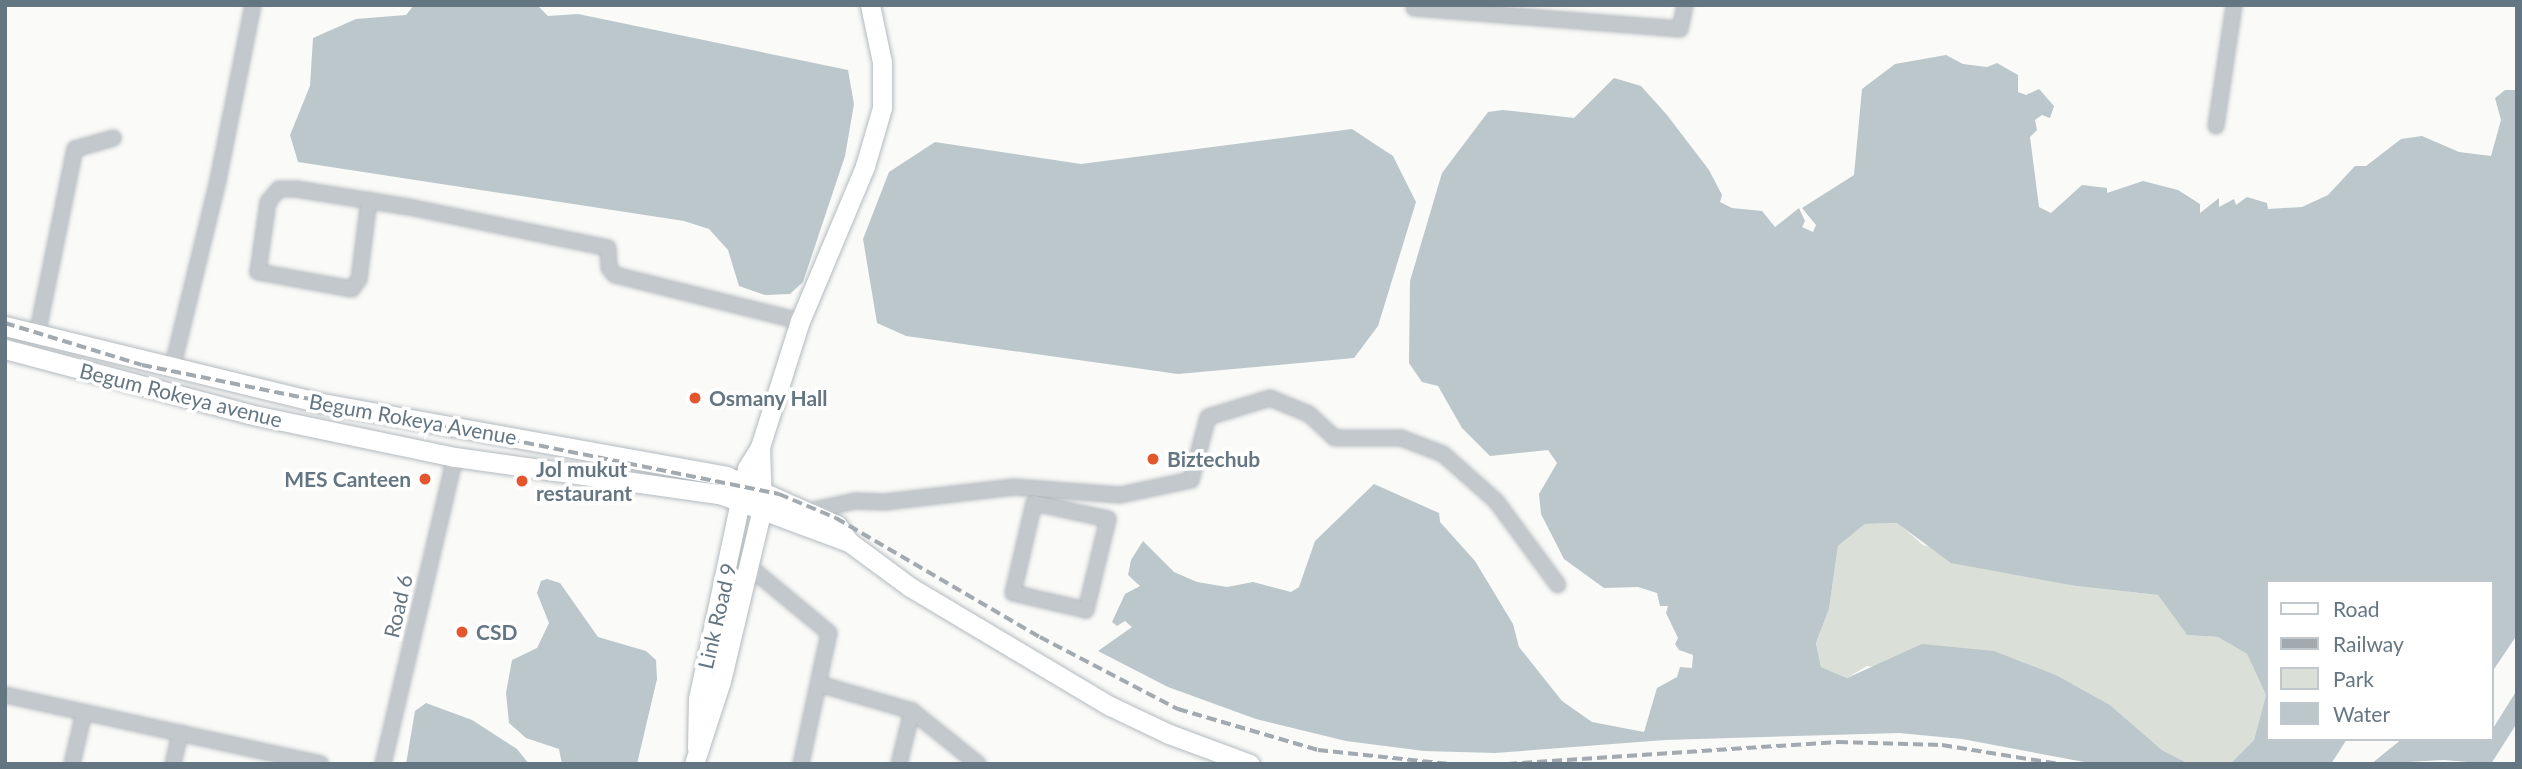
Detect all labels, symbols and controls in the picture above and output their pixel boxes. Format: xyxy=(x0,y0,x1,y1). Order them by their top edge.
street label: Begum Rokeya avenue xyxy=(77,358,285,432)
place label: Osmany Hall xyxy=(709,385,828,411)
street label: Begum Rokeya Avenue xyxy=(307,388,519,450)
marker: Osmany Hall xyxy=(687,390,703,406)
place label: Biztechub xyxy=(1167,446,1260,472)
marker: Biztechub xyxy=(1145,451,1161,467)
place label: Jol mukut restaurant xyxy=(536,456,632,506)
place label: MES Canteen xyxy=(284,466,411,492)
marker: MES Canteen xyxy=(417,471,433,487)
marker: Jol mukut restaurant xyxy=(514,473,530,489)
street label: Link Road 9 xyxy=(693,561,741,671)
street label: Road 6 xyxy=(379,572,417,640)
legend xyxy=(2266,580,2494,741)
text: Road xyxy=(2333,596,2380,621)
place label: CSD xyxy=(476,619,517,645)
marker: CSD xyxy=(454,624,470,640)
text: Railway xyxy=(2333,631,2404,656)
text: Park xyxy=(2333,666,2374,691)
text: Water xyxy=(2333,701,2390,726)

